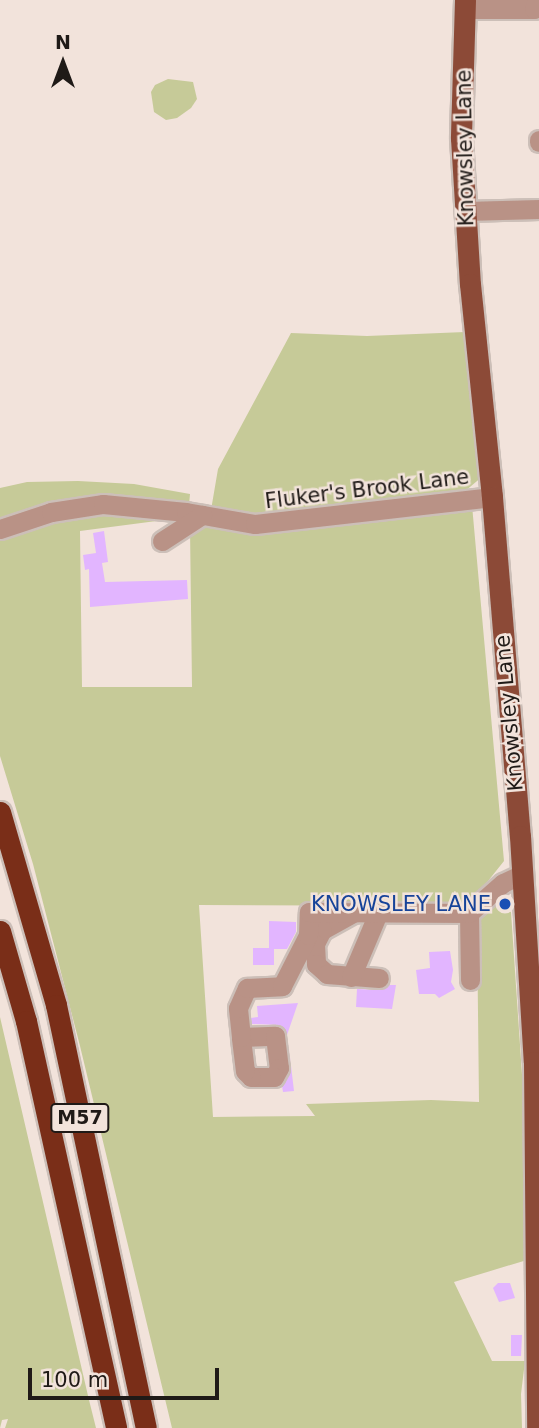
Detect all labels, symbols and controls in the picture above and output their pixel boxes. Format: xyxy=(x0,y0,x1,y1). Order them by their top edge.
north arrow xyxy=(28,28,98,98)
text: N xyxy=(55,31,71,53)
street label: Knowsley Lane xyxy=(451,69,479,227)
street label: Fluker's Brook Lane xyxy=(263,464,471,514)
street label: Knowsley Lane xyxy=(490,634,528,792)
place label: KNOWSLEY LANE xyxy=(311,891,491,917)
marker: KNOWSLEY LANE xyxy=(497,896,513,912)
road number: M57 xyxy=(50,1102,110,1134)
scale bar xyxy=(32,1354,222,1398)
text: 100 m xyxy=(41,1368,108,1392)

